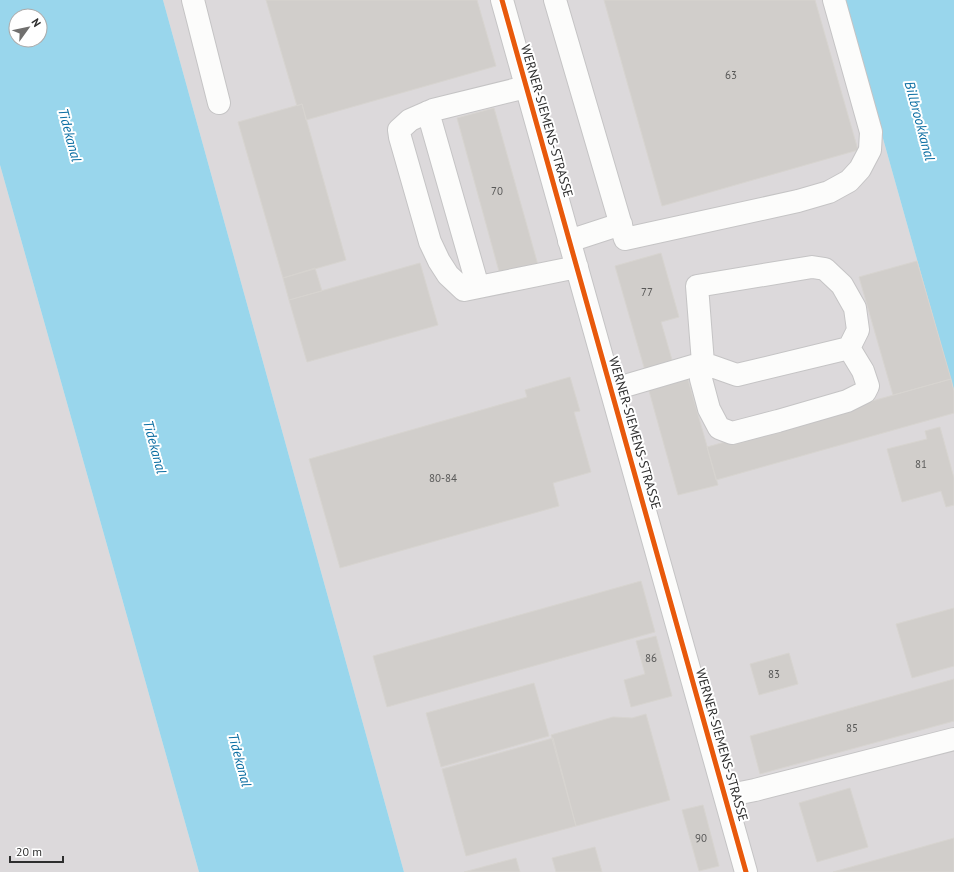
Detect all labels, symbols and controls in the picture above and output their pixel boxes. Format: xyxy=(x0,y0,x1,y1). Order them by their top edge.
north arrow xyxy=(8,8,48,48)
text: N xyxy=(29,16,44,29)
street label: WERNER-SIEMENS-STRASSE xyxy=(517,43,577,199)
house number: 63 xyxy=(725,68,737,82)
water label: Billbrookkanal xyxy=(901,79,939,163)
water label: Tidekanal xyxy=(54,106,86,164)
house number: 70 xyxy=(491,184,503,198)
house number: 77 xyxy=(641,285,653,299)
street label: WERNER-SIEMENS-STRASSE xyxy=(605,355,665,511)
water label: Tidekanal xyxy=(139,418,171,476)
house number: 81 xyxy=(915,457,927,471)
house number: 80-84 xyxy=(429,471,457,485)
house number: 86 xyxy=(645,651,657,665)
street label: WERNER-SIEMENS-STRASSE xyxy=(692,667,752,823)
house number: 83 xyxy=(768,667,780,681)
house number: 85 xyxy=(846,721,858,735)
water label: Tidekanal xyxy=(224,731,256,789)
house number: 90 xyxy=(695,831,707,845)
scale bar xyxy=(10,838,63,864)
text: 20 m xyxy=(16,844,42,859)

